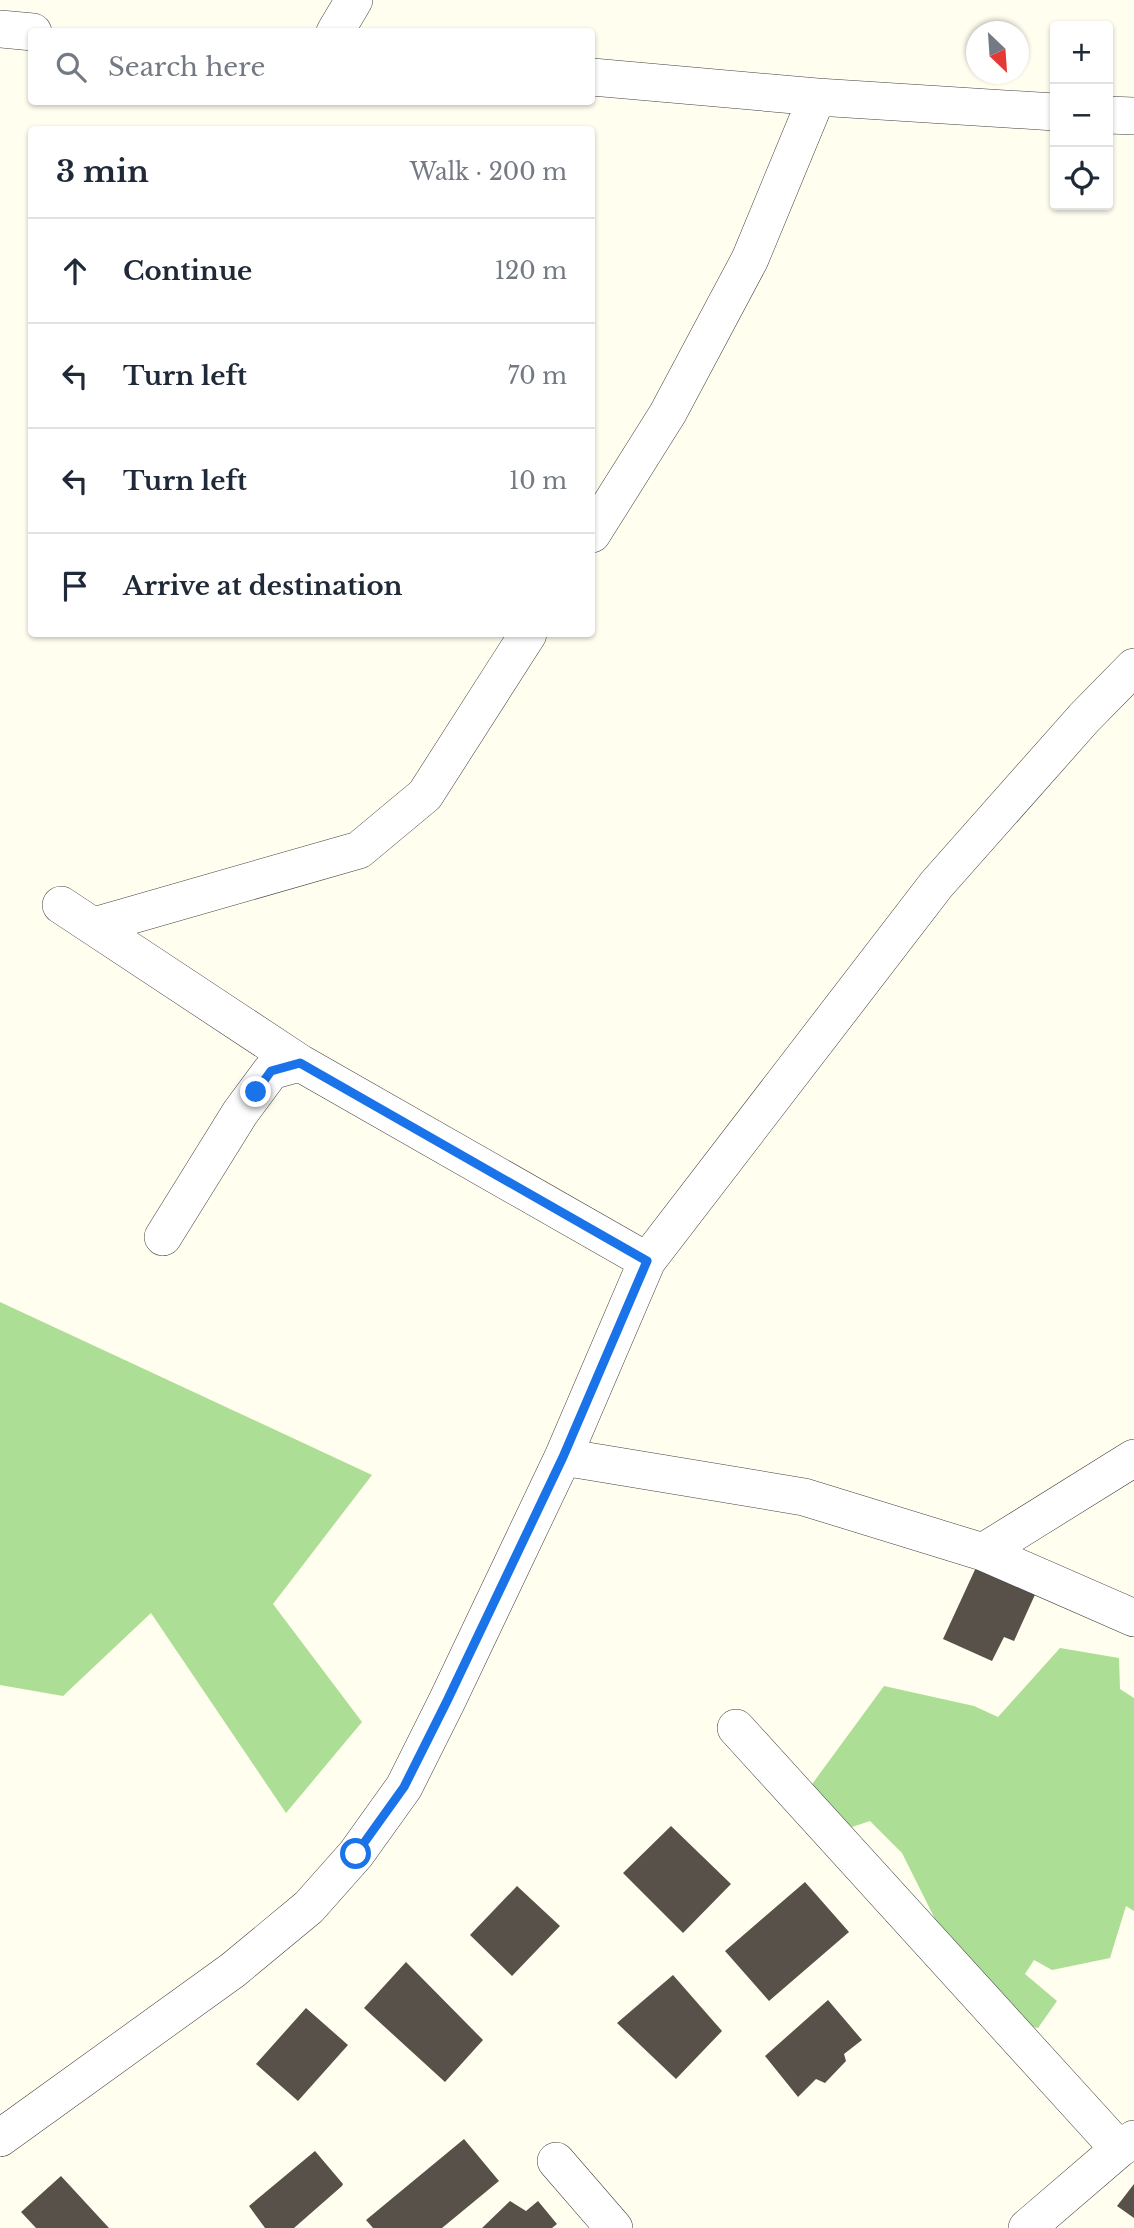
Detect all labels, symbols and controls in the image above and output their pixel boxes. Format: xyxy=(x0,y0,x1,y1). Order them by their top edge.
north arrow xyxy=(966,21,1029,84)
map controls xyxy=(1050,21,1113,210)
button: + xyxy=(1050,21,1113,84)
search box xyxy=(28,28,595,105)
icon: search xyxy=(52,48,90,86)
text: Search here xyxy=(108,51,265,83)
button: − xyxy=(1050,84,1113,147)
button: locate xyxy=(1050,147,1113,210)
text: 3 min xyxy=(56,153,149,190)
text: Walk · 200 m xyxy=(410,158,567,186)
icon: ahead xyxy=(56,252,94,290)
text: Continue xyxy=(123,255,252,287)
text: 120 m xyxy=(495,257,567,285)
icon: left xyxy=(56,357,94,395)
text: Turn left xyxy=(123,360,247,392)
text: 70 m xyxy=(508,362,567,390)
icon: left xyxy=(56,462,94,500)
text: Turn left xyxy=(123,465,247,497)
text: 10 m xyxy=(509,467,567,495)
icon: arrive xyxy=(56,567,94,605)
text: Arrive at destination xyxy=(123,570,403,602)
route end xyxy=(240,1076,271,1107)
route start xyxy=(340,1838,371,1869)

